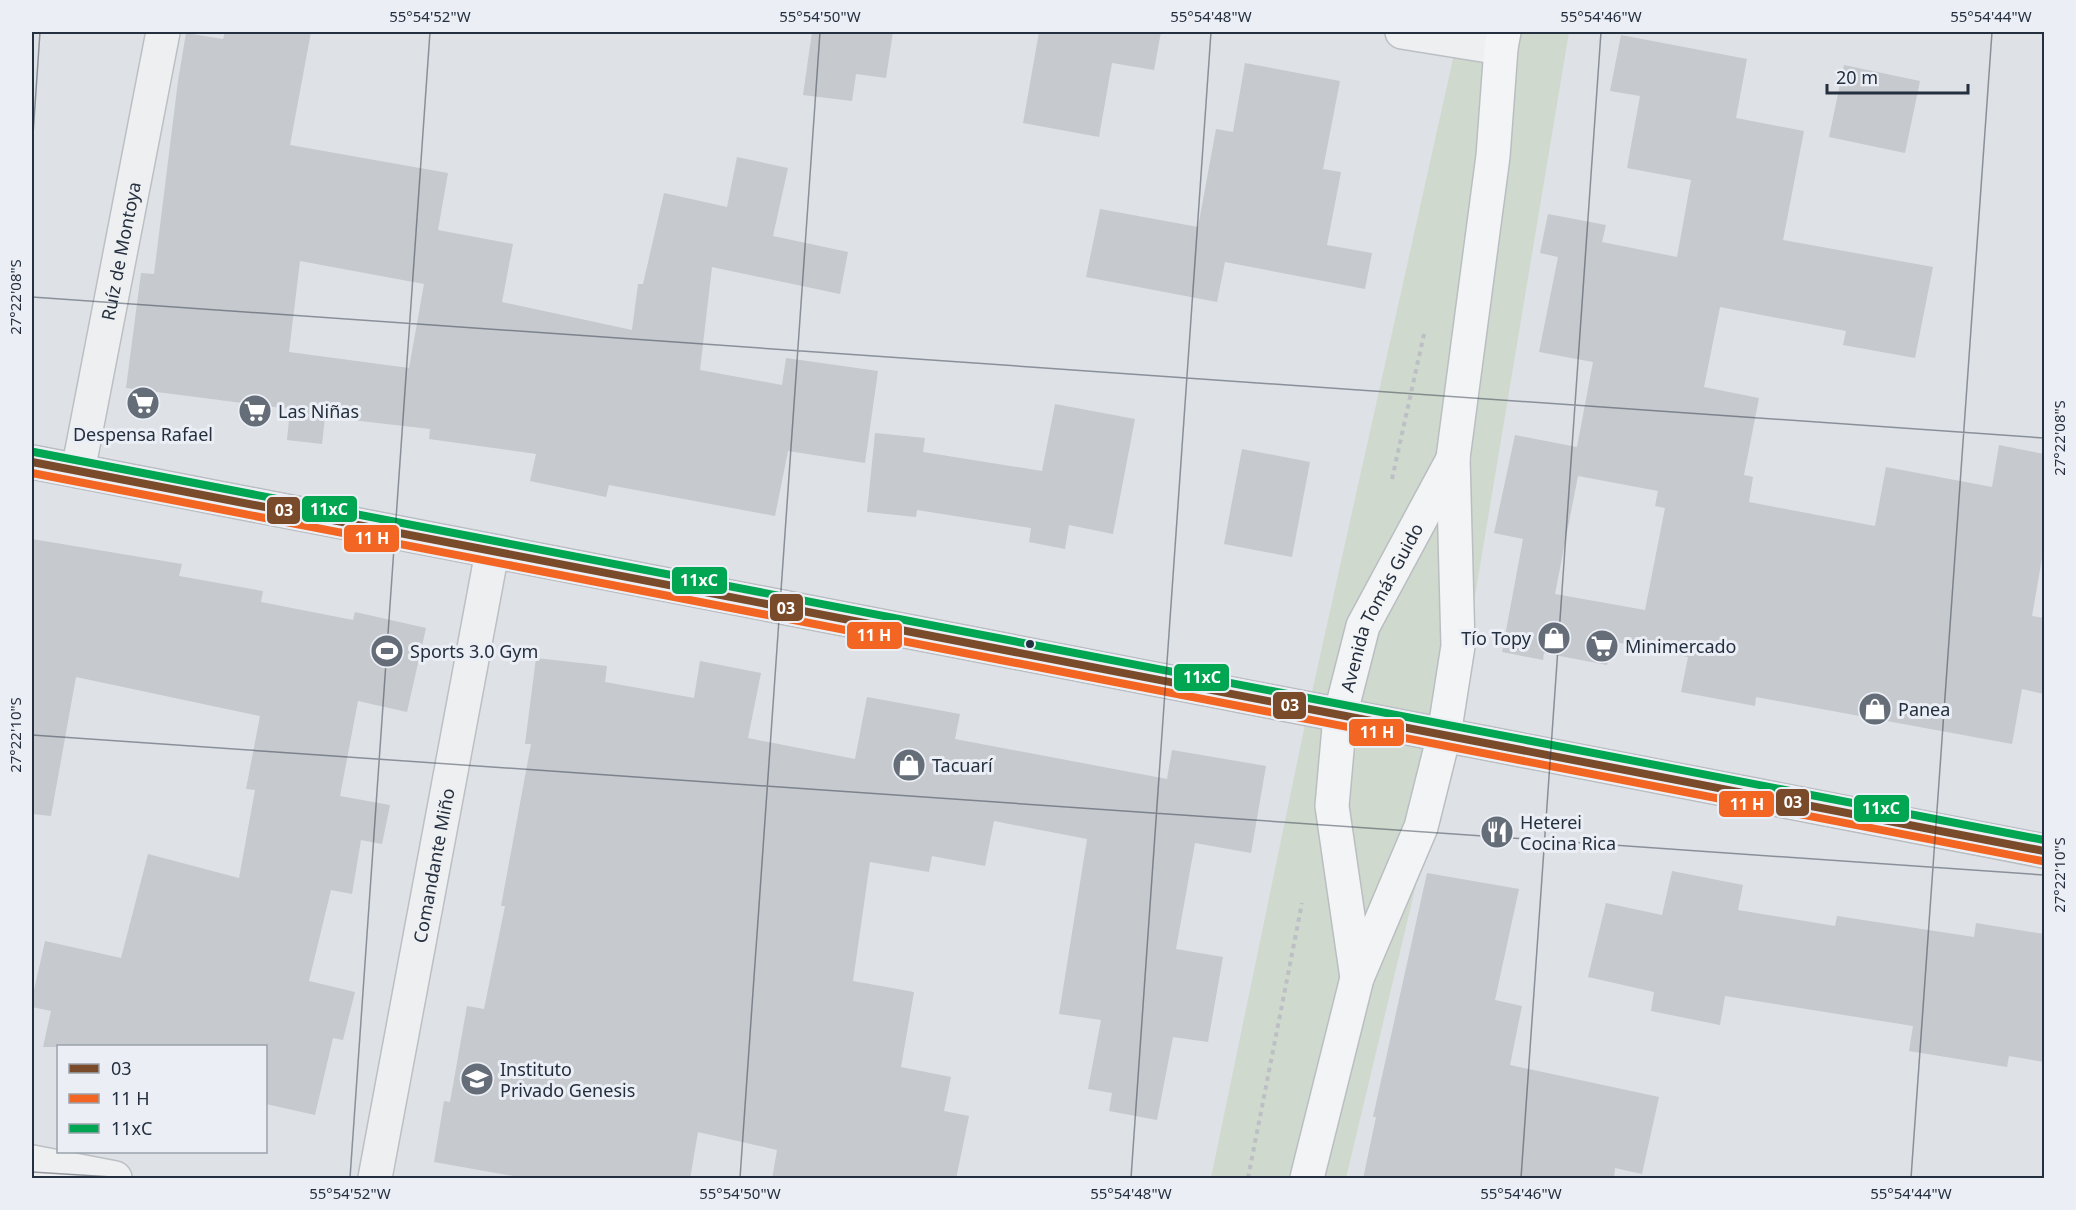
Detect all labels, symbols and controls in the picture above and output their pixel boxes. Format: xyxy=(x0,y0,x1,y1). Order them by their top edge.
text: 55°54'52"W xyxy=(389,6,471,26)
text: 55°54'50"W xyxy=(779,6,861,26)
text: 55°54'48"W xyxy=(1170,6,1252,26)
text: 55°54'46"W xyxy=(1560,6,1642,26)
text: 55°54'44"W xyxy=(1950,6,2032,26)
scale bar xyxy=(1827,57,1968,95)
text: 20 m xyxy=(1836,65,1878,89)
street label: Ruíz de Montoya xyxy=(95,180,146,322)
text: 27°22'08"S xyxy=(5,259,25,335)
supermarket icon: Despensa Rafael xyxy=(125,385,161,421)
supermarket icon: Las Niñas xyxy=(237,393,273,429)
place label: Las Niñas xyxy=(278,399,359,423)
text: 27°22'08"S xyxy=(2049,400,2069,476)
place label: Despensa Rafael xyxy=(73,422,213,446)
line badge: 11xC xyxy=(301,495,358,523)
line badge: 03 xyxy=(266,496,301,525)
text: 11xC xyxy=(310,498,348,520)
text: 03 xyxy=(275,499,293,521)
street label: Avenida Tomás Guido xyxy=(1335,519,1428,695)
line badge: 11 H xyxy=(343,524,400,553)
text: 11 H xyxy=(355,527,389,549)
line badge: 11xC xyxy=(671,566,728,595)
text: 11xC xyxy=(680,569,718,591)
line badge: 03 xyxy=(769,593,804,622)
text: 03 xyxy=(777,597,795,619)
shop icon: Tío Topy xyxy=(1536,620,1572,656)
line badge: 11 H xyxy=(846,621,903,650)
text: 11 H xyxy=(857,624,891,646)
place label: Tío Topy xyxy=(1461,626,1532,650)
supermarket icon: Minimercado xyxy=(1584,628,1620,664)
sports icon: Sports 3.0 Gym xyxy=(369,633,405,669)
place label: Minimercado xyxy=(1625,634,1737,658)
unlabelled marker xyxy=(1024,638,1036,650)
place label: Sports 3.0 Gym xyxy=(410,639,538,663)
line badge: 11xC xyxy=(1173,663,1230,692)
text: 11xC xyxy=(1183,666,1221,688)
line badge: 03 xyxy=(1272,691,1307,720)
shop icon: Panea xyxy=(1857,691,1893,727)
text: 03 xyxy=(1281,694,1299,716)
text: 27°22'10"S xyxy=(5,697,25,773)
place label: Panea xyxy=(1898,697,1950,721)
line badge: 11 H xyxy=(1348,718,1405,747)
text: 11 H xyxy=(1360,721,1394,743)
shop icon: Tacuarí xyxy=(891,747,927,783)
place label: Tacuarí xyxy=(932,753,993,777)
street label: Comandante Miño xyxy=(407,786,460,945)
line badge: 03 xyxy=(1775,788,1810,817)
line badge: 11 H xyxy=(1718,790,1775,818)
text: 03 xyxy=(1784,791,1802,813)
text: 11 H xyxy=(1730,793,1764,815)
line badge: 11xC xyxy=(1853,794,1910,823)
text: 11xC xyxy=(1862,797,1900,819)
place label: Heterei Cocina Rica xyxy=(1520,810,1616,855)
restaurant icon: Heterei Cocina Rica xyxy=(1479,814,1515,850)
text: 27°22'10"S xyxy=(2049,837,2069,913)
legend xyxy=(57,1045,267,1153)
text: 03 xyxy=(111,1056,132,1080)
place label: Instituto Privado Genesis xyxy=(500,1057,635,1102)
school or university icon: Instituto Privado Genesis xyxy=(459,1061,495,1097)
text: 11 H xyxy=(111,1086,150,1110)
text: 11xC xyxy=(111,1116,153,1140)
text: 55°54'52"W xyxy=(309,1183,391,1203)
text: 55°54'50"W xyxy=(699,1183,781,1203)
text: 55°54'48"W xyxy=(1090,1183,1172,1203)
text: 55°54'46"W xyxy=(1480,1183,1562,1203)
text: 55°54'44"W xyxy=(1870,1183,1952,1203)

